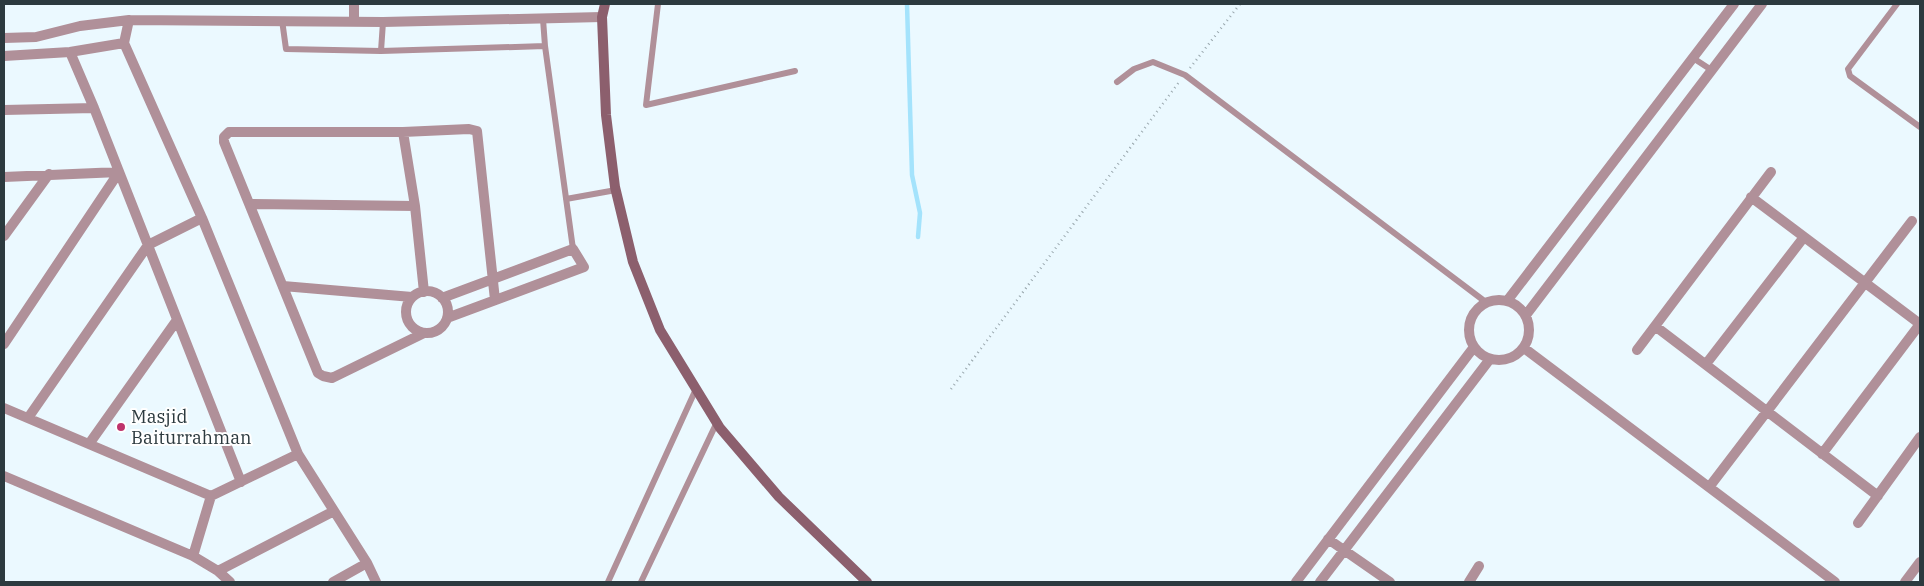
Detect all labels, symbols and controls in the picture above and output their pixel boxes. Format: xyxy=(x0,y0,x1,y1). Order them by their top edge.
place label: Masjid Baiturrahman xyxy=(131,405,252,449)
marker: Masjid Baiturrahman xyxy=(115,421,127,433)

